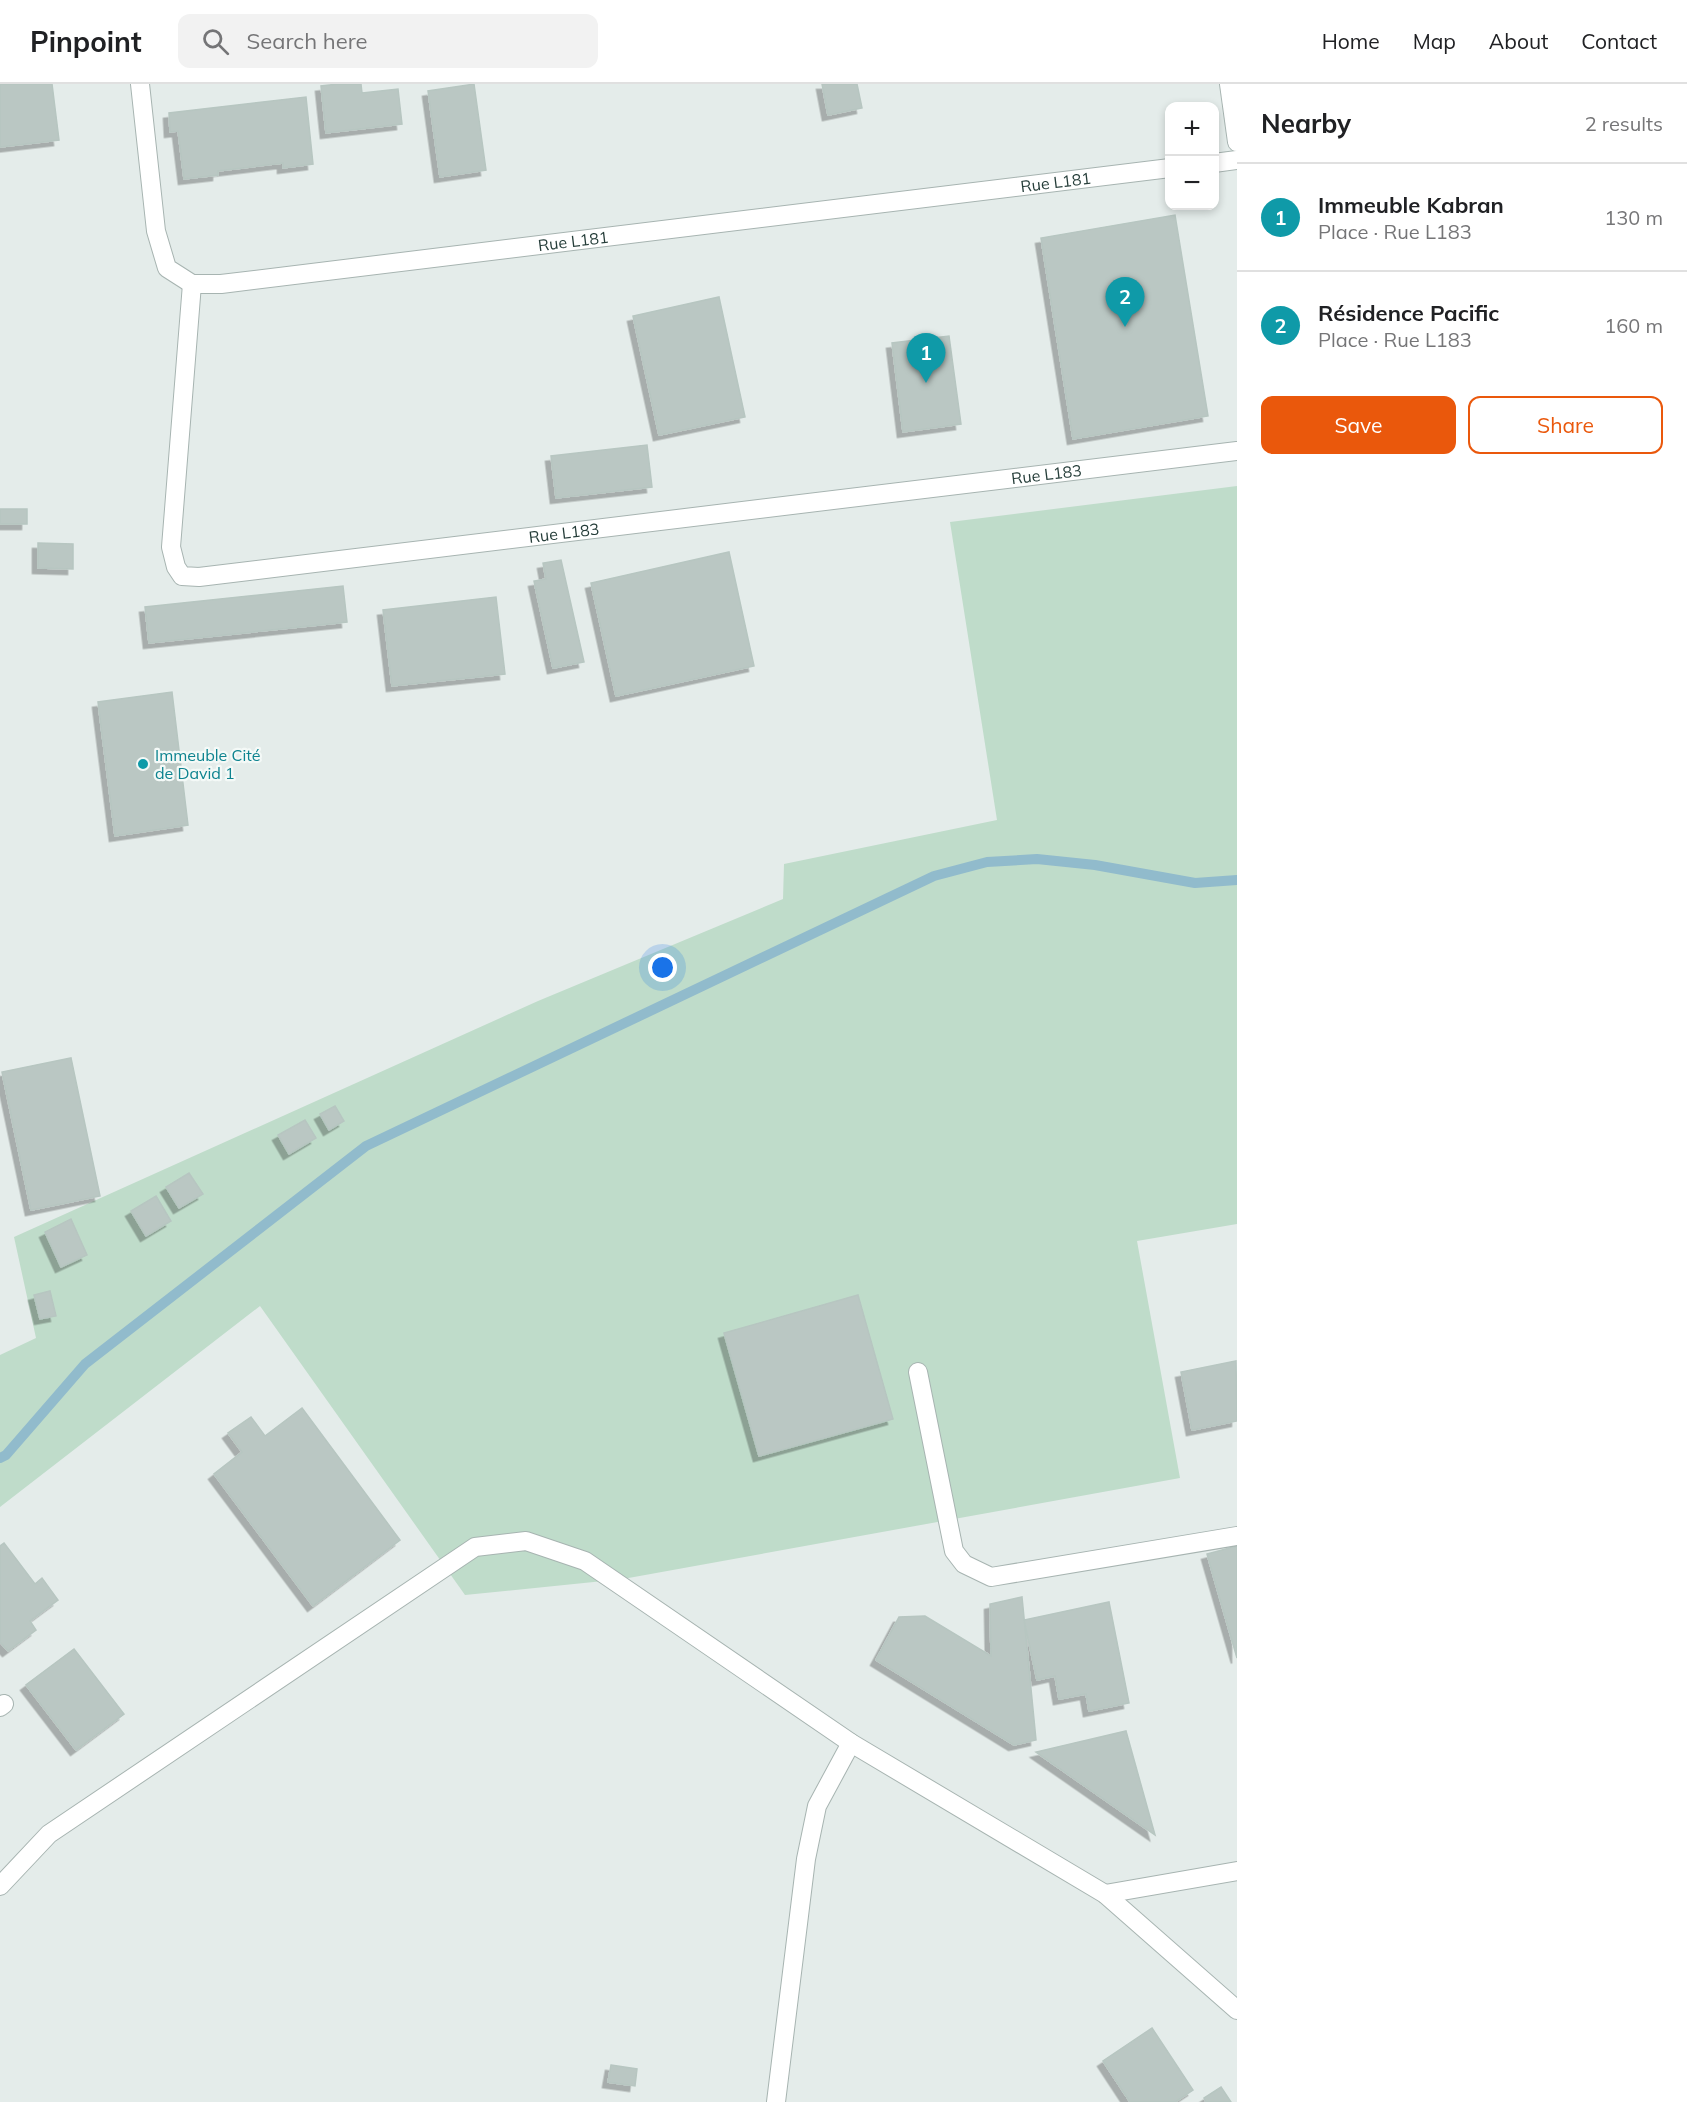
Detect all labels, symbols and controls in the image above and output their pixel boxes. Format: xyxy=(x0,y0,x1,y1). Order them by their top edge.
search box xyxy=(178,14,598,68)
text: Pinpoint xyxy=(30,24,142,59)
icon: search xyxy=(199,25,232,58)
text: Search here xyxy=(247,27,368,55)
text: Home xyxy=(1322,28,1380,54)
text: Map xyxy=(1413,28,1456,54)
text: About xyxy=(1489,28,1548,54)
text: Contact xyxy=(1581,28,1657,54)
map controls xyxy=(1165,102,1219,210)
button: + xyxy=(1165,102,1219,156)
text: Nearby xyxy=(1261,107,1351,140)
text: 2 results xyxy=(1585,111,1663,136)
button: − xyxy=(1165,156,1219,210)
street label: Rue L181 xyxy=(1019,168,1092,196)
text: Immeuble Kabran xyxy=(1318,191,1504,219)
text: 1 xyxy=(1275,205,1287,230)
text: 130 m xyxy=(1604,205,1663,230)
text: Place · Rue L183 xyxy=(1318,219,1472,244)
street label: Rue L181 xyxy=(537,227,610,255)
pin: 2 xyxy=(1106,278,1144,327)
text: Résidence Pacific xyxy=(1318,299,1499,327)
text: 2 xyxy=(1275,313,1287,338)
text: 160 m xyxy=(1604,313,1663,338)
text: Place · Rue L183 xyxy=(1318,327,1472,352)
pin: 1 xyxy=(906,334,946,383)
button: Save xyxy=(1261,396,1456,454)
button: Share xyxy=(1468,396,1663,454)
street label: Rue L183 xyxy=(1010,460,1083,488)
street label: Rue L183 xyxy=(528,518,600,547)
place label: Immeuble Cité de David 1 xyxy=(155,745,260,783)
marker: Immeuble Cité de David 1 xyxy=(136,757,150,771)
your location xyxy=(648,953,677,982)

